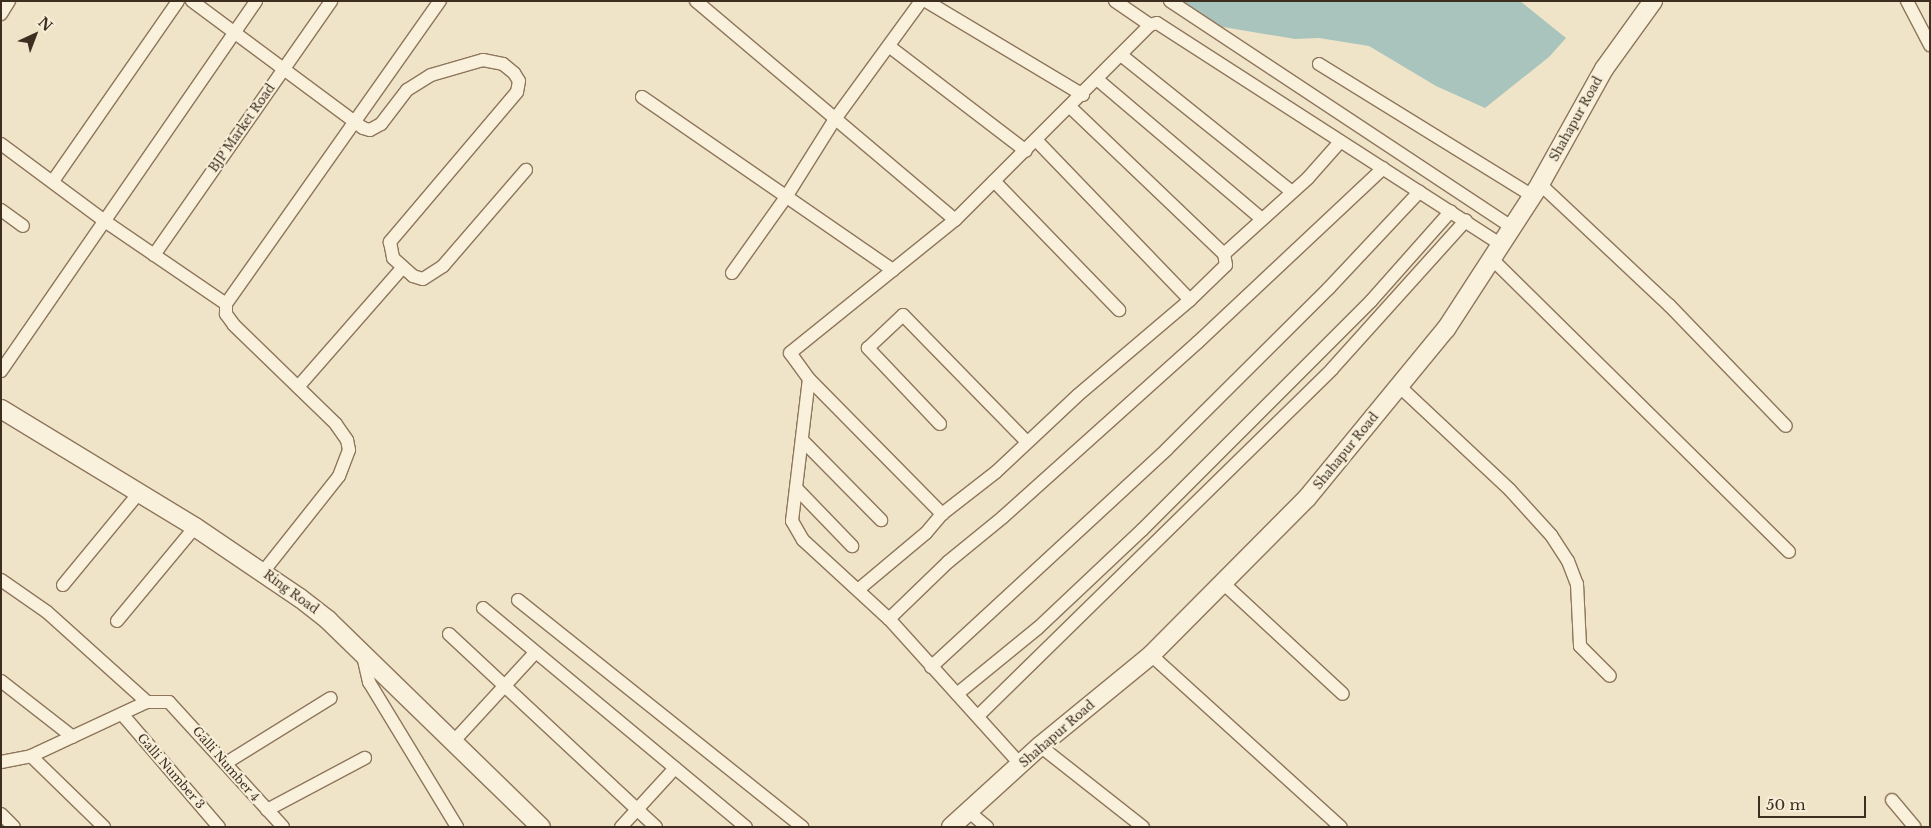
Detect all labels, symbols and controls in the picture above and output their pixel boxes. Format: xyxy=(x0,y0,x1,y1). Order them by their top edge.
north arrow xyxy=(10,10,60,60)
text: N xyxy=(34,13,56,35)
street label: Shahapur Road xyxy=(1547,74,1605,164)
street label: BJP Market Road xyxy=(206,81,278,175)
street label: Shahapur Road xyxy=(1311,410,1381,492)
street label: Ring Road xyxy=(261,567,321,617)
street label: Shahapur Road xyxy=(1016,697,1098,771)
street label: Galli Number 4 xyxy=(189,724,263,804)
street label: Galli Number 3 xyxy=(134,730,208,812)
scale bar xyxy=(1761,786,1868,818)
text: 50 m xyxy=(1766,795,1806,814)

